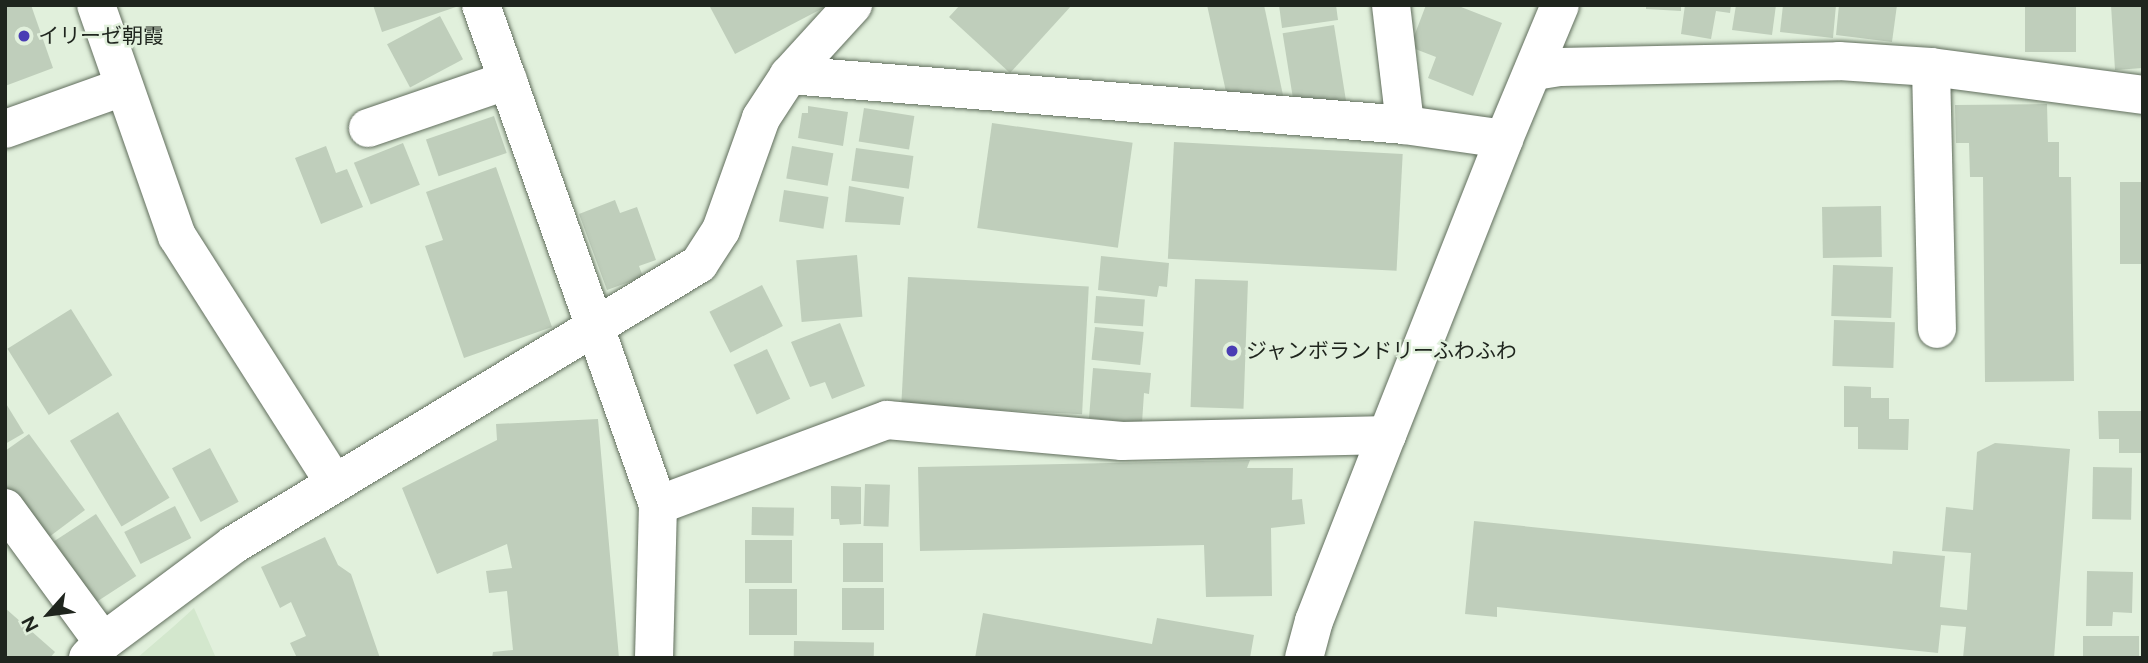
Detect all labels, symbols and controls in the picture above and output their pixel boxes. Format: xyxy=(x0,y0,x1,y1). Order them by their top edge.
place label: イリーゼ朝霞 xyxy=(38,23,164,49)
marker: イリーゼ朝霞 xyxy=(16,28,32,44)
place label: ジャンボランドリーふわふわ xyxy=(1246,338,1519,364)
marker: ジャンボランドリーふわふわ xyxy=(1224,343,1240,359)
north arrow xyxy=(14,579,84,649)
text: N xyxy=(16,612,44,636)

